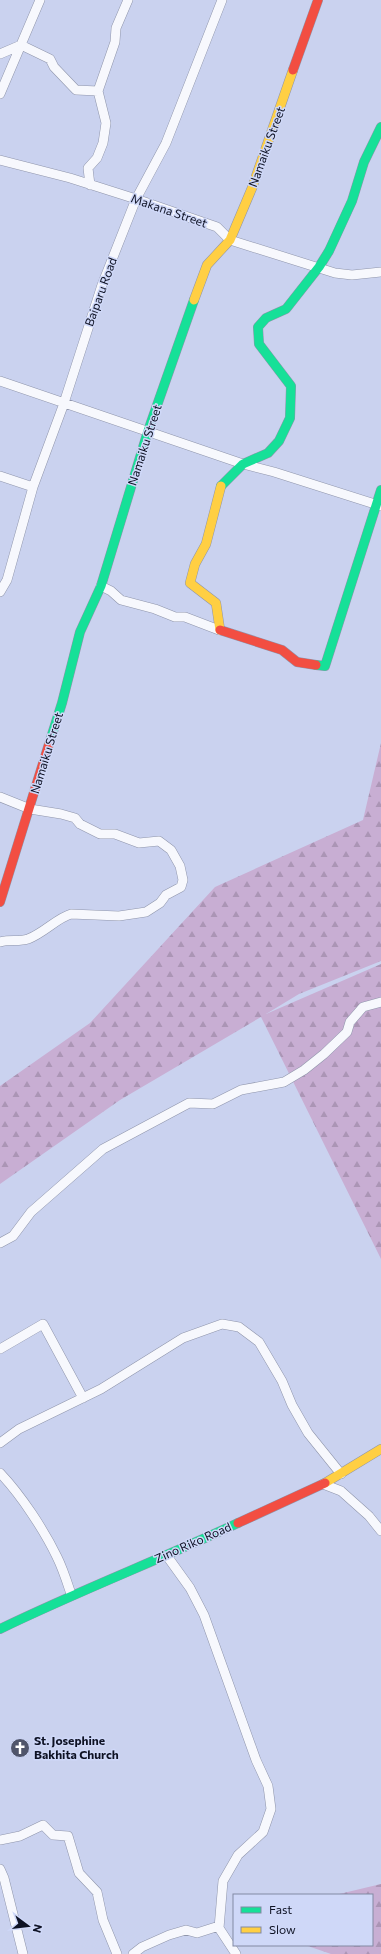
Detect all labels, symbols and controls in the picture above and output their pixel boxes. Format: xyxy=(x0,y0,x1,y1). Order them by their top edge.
street label: Namaiku Street xyxy=(245,104,287,189)
street label: Makana Street xyxy=(129,190,209,230)
street label: Baiparu Road xyxy=(81,255,119,328)
street label: Namaiku Street xyxy=(124,402,164,487)
street label: Namaiku Street xyxy=(27,710,65,795)
street label: Zino Riko Road xyxy=(152,1519,233,1565)
place label: St. Josephine Bakhita Church xyxy=(34,1733,119,1761)
church icon: St. Josephine Bakhita Church xyxy=(9,1737,31,1759)
legend xyxy=(233,1894,373,1946)
text: Fast xyxy=(269,1902,292,1916)
north arrow xyxy=(8,1906,48,1946)
text: Slow xyxy=(269,1922,296,1936)
text: N xyxy=(31,1923,45,1934)

